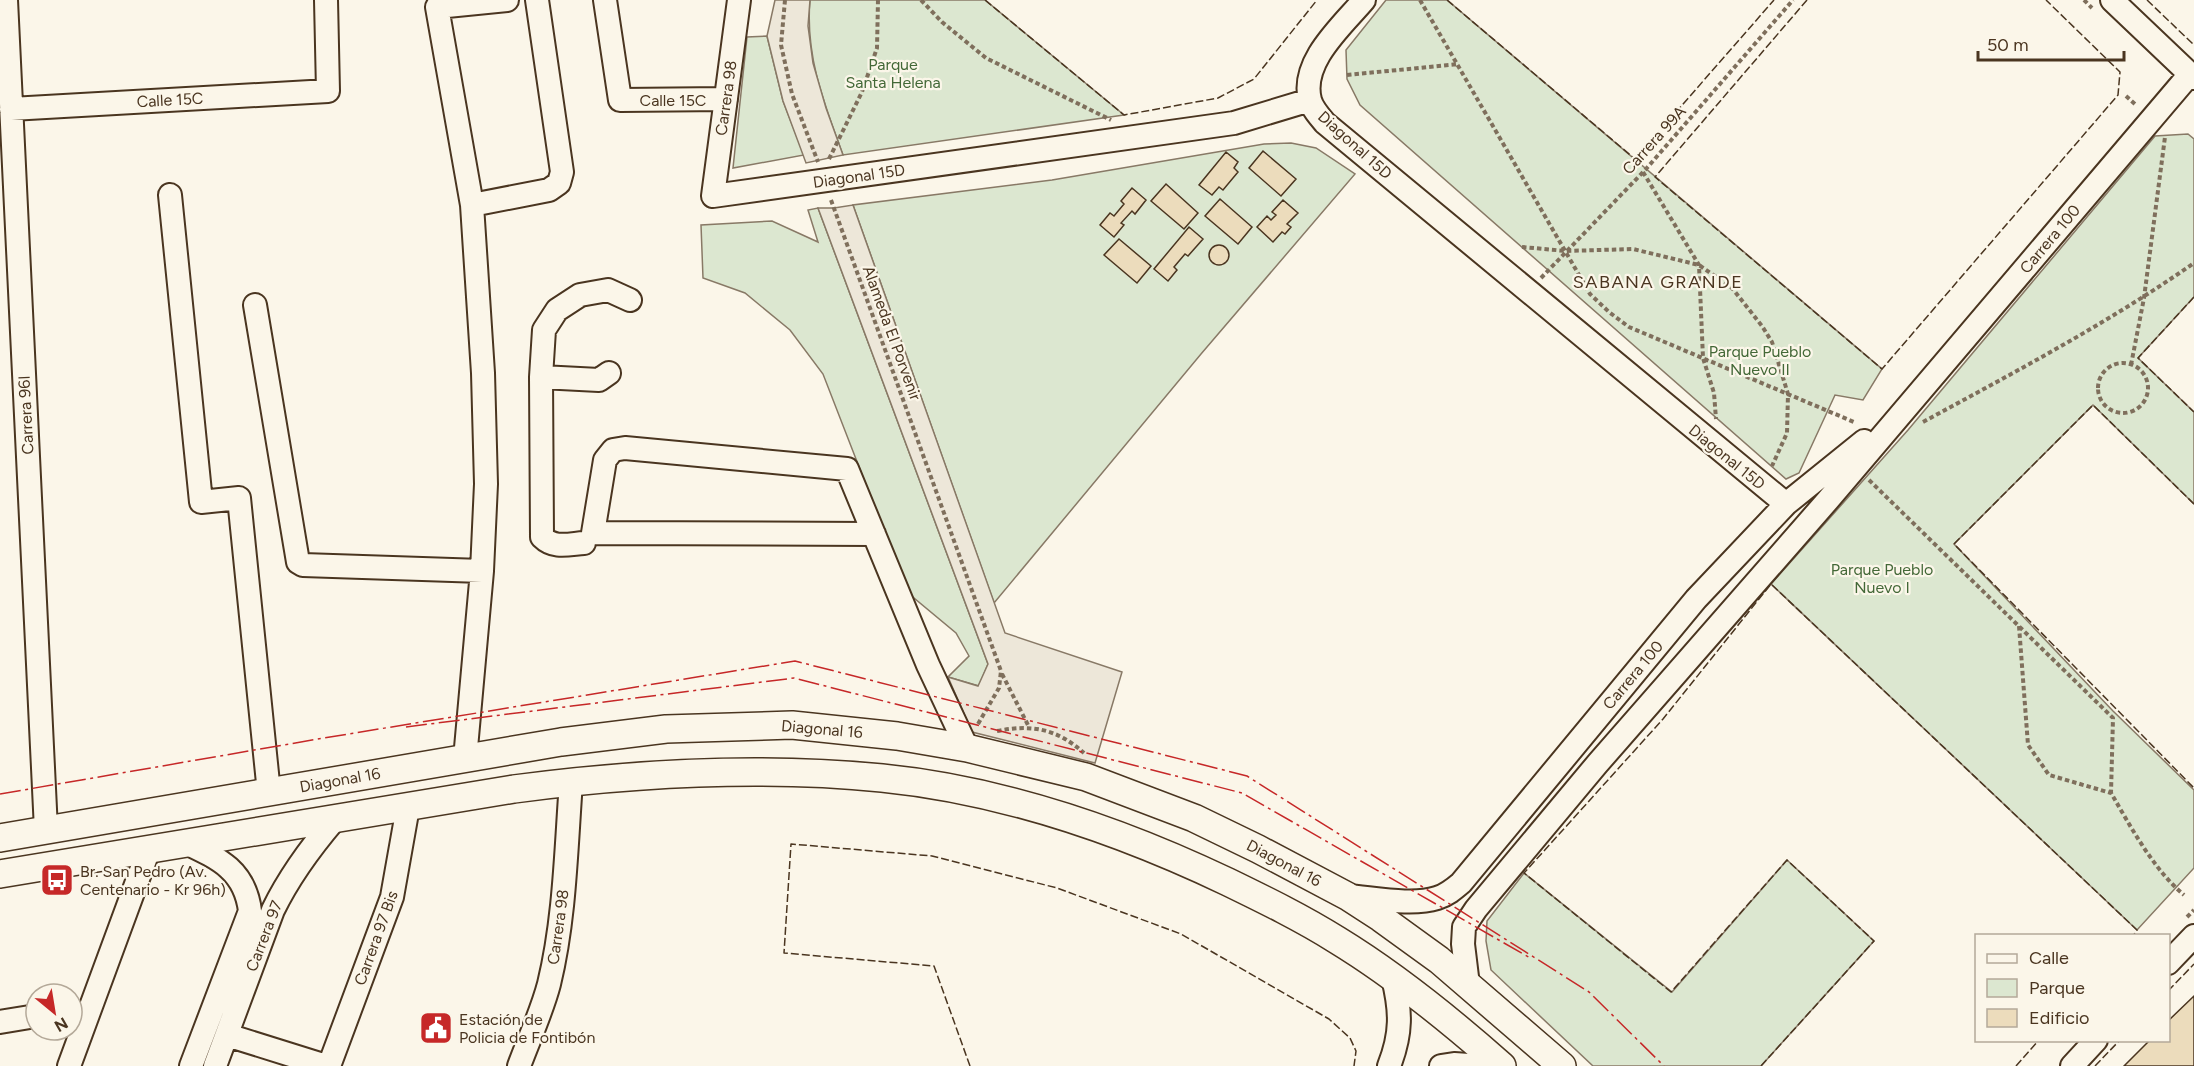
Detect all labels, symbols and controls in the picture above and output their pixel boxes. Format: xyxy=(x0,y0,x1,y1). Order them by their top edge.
scale bar xyxy=(1978,24,2124,62)
text: 50 m xyxy=(1987,34,2029,56)
park label: Parque Santa Helena xyxy=(845,55,941,92)
street label: Carrera 98 xyxy=(711,59,741,137)
street label: Calle 15C xyxy=(136,89,204,111)
street label: Calle 15C xyxy=(640,91,706,110)
street label: Carrera 99A xyxy=(1618,102,1690,178)
street label: Diagonal 15D xyxy=(1314,107,1396,183)
street label: Diagonal 15D xyxy=(812,160,906,192)
street label: Carrera 100 xyxy=(2016,201,2084,277)
street label: Alameda El Porvenir xyxy=(859,263,925,404)
district label: SABANA GRANDE xyxy=(1573,271,1743,293)
park label: Parque Pueblo Nuevo II xyxy=(1709,342,1811,379)
street label: Carrera 96I xyxy=(14,375,38,455)
street label: Diagonal 15D xyxy=(1685,420,1769,494)
park label: Parque Pueblo Nuevo I xyxy=(1831,560,1933,597)
street label: Carrera 100 xyxy=(1599,637,1667,713)
street label: Diagonal 16 xyxy=(780,716,864,742)
street label: Diagonal 16 xyxy=(298,764,382,796)
street label: Diagonal 16 xyxy=(1243,835,1325,891)
bus stop icon: Br. San Pedro (Av. Centenario - Kr 96h) xyxy=(39,862,75,898)
place label: Br. San Pedro (Av. Centenario - Kr 96h) xyxy=(80,862,226,899)
street label: Carrera 97 Bis xyxy=(350,888,402,988)
street label: Carrera 98 xyxy=(543,888,573,966)
street label: Carrera 97 xyxy=(242,897,286,974)
legend xyxy=(1975,934,2170,1042)
text: Calle xyxy=(2029,947,2069,969)
text: Parque xyxy=(2029,977,2085,999)
north arrow xyxy=(24,982,84,1042)
text: Edificio xyxy=(2029,1007,2090,1029)
public building icon: Estación de Policia de Fontibón xyxy=(418,1010,454,1046)
place label: Estación de Policia de Fontibón xyxy=(459,1010,595,1047)
text: N xyxy=(51,1013,71,1036)

